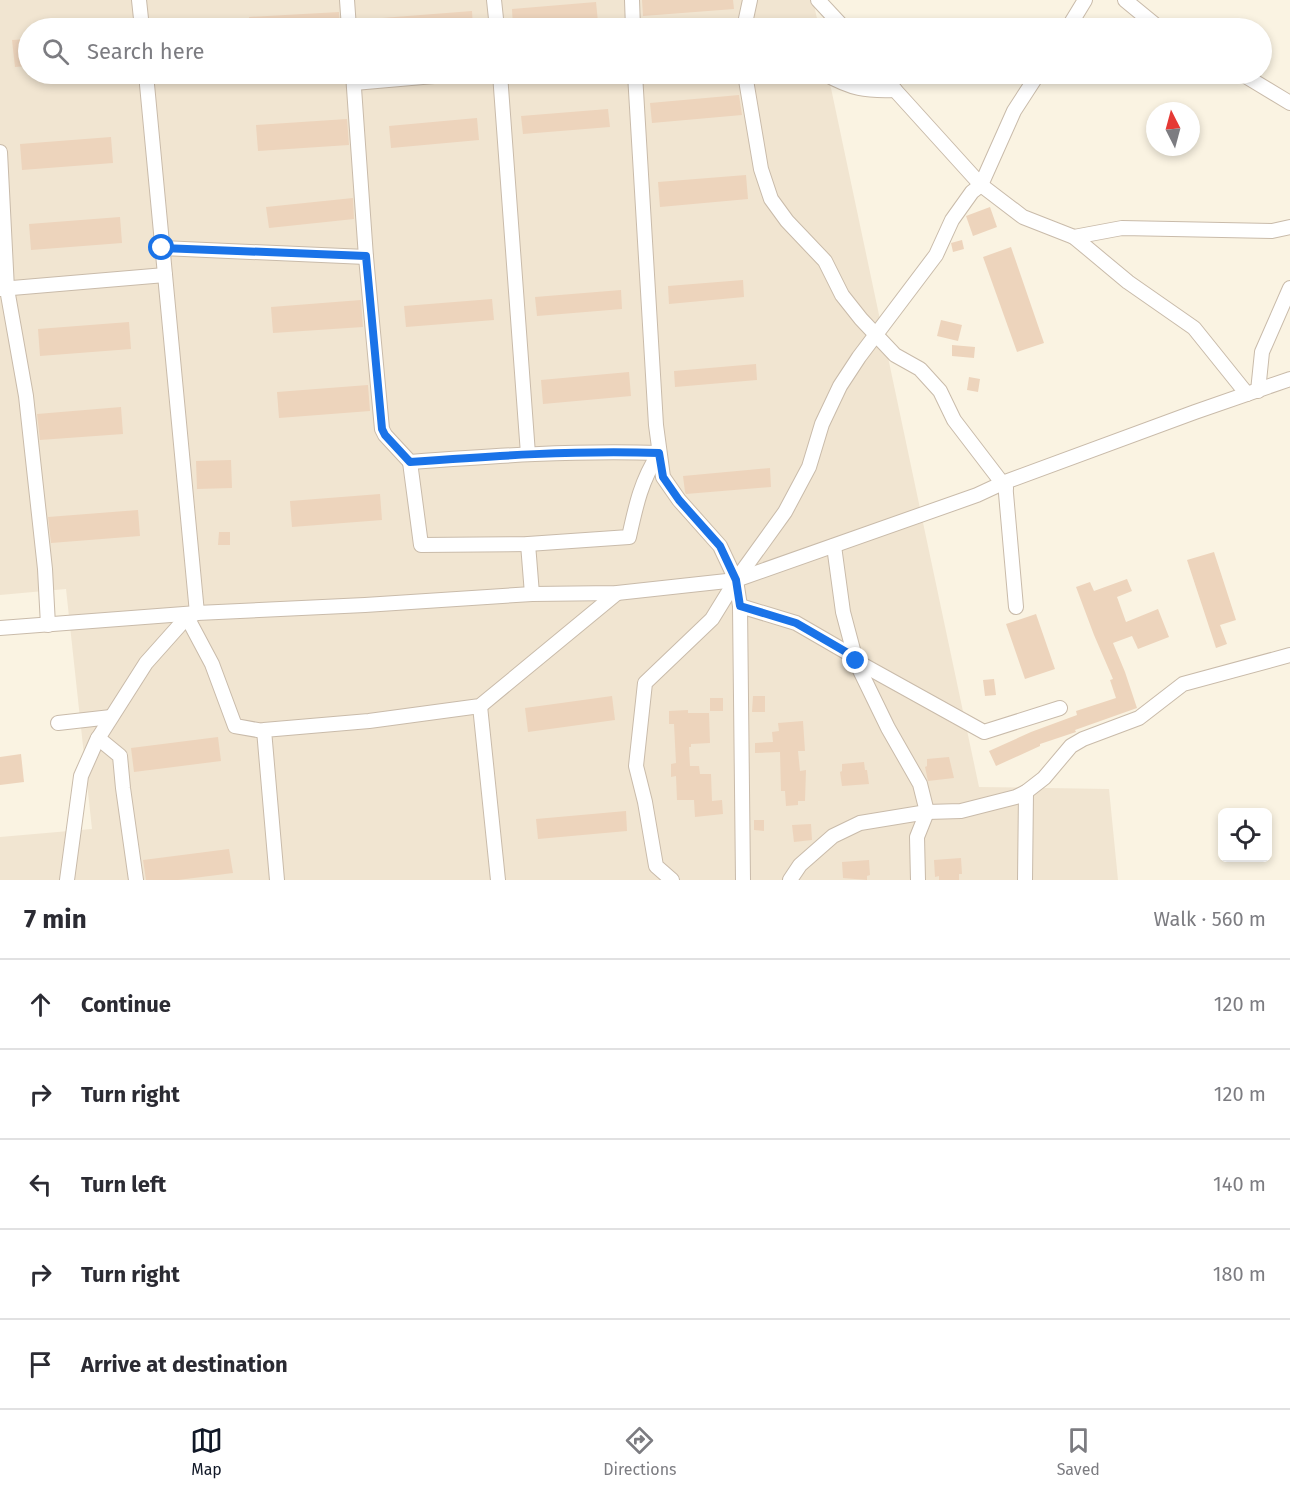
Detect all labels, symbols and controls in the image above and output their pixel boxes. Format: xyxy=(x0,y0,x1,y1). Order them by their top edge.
search box xyxy=(18,18,1272,84)
icon: search xyxy=(39,35,72,68)
text: Search here xyxy=(87,38,205,65)
north arrow xyxy=(1146,102,1200,156)
route start xyxy=(148,234,174,260)
route end xyxy=(842,647,868,673)
map controls xyxy=(1218,808,1272,862)
button: locate xyxy=(1218,808,1272,862)
text: 7 min xyxy=(24,904,87,935)
text: Walk · 560 m xyxy=(1154,907,1266,931)
icon: ahead xyxy=(24,988,57,1021)
text: Continue xyxy=(81,991,171,1018)
text: 120 m xyxy=(1214,992,1266,1016)
icon: right xyxy=(24,1078,57,1111)
text: Turn right xyxy=(81,1081,180,1108)
text: 120 m xyxy=(1214,1082,1266,1106)
icon: left xyxy=(24,1168,57,1201)
text: Turn left xyxy=(81,1171,166,1198)
text: 140 m xyxy=(1213,1172,1266,1196)
icon: right xyxy=(24,1258,57,1291)
text: Turn right xyxy=(81,1261,180,1288)
text: 180 m xyxy=(1213,1262,1266,1286)
icon: arrive xyxy=(24,1348,57,1381)
text: Arrive at destination xyxy=(81,1351,288,1378)
tab: Map xyxy=(190,1424,223,1479)
tab: Directions xyxy=(603,1424,677,1479)
tab: Saved xyxy=(1057,1424,1100,1479)

